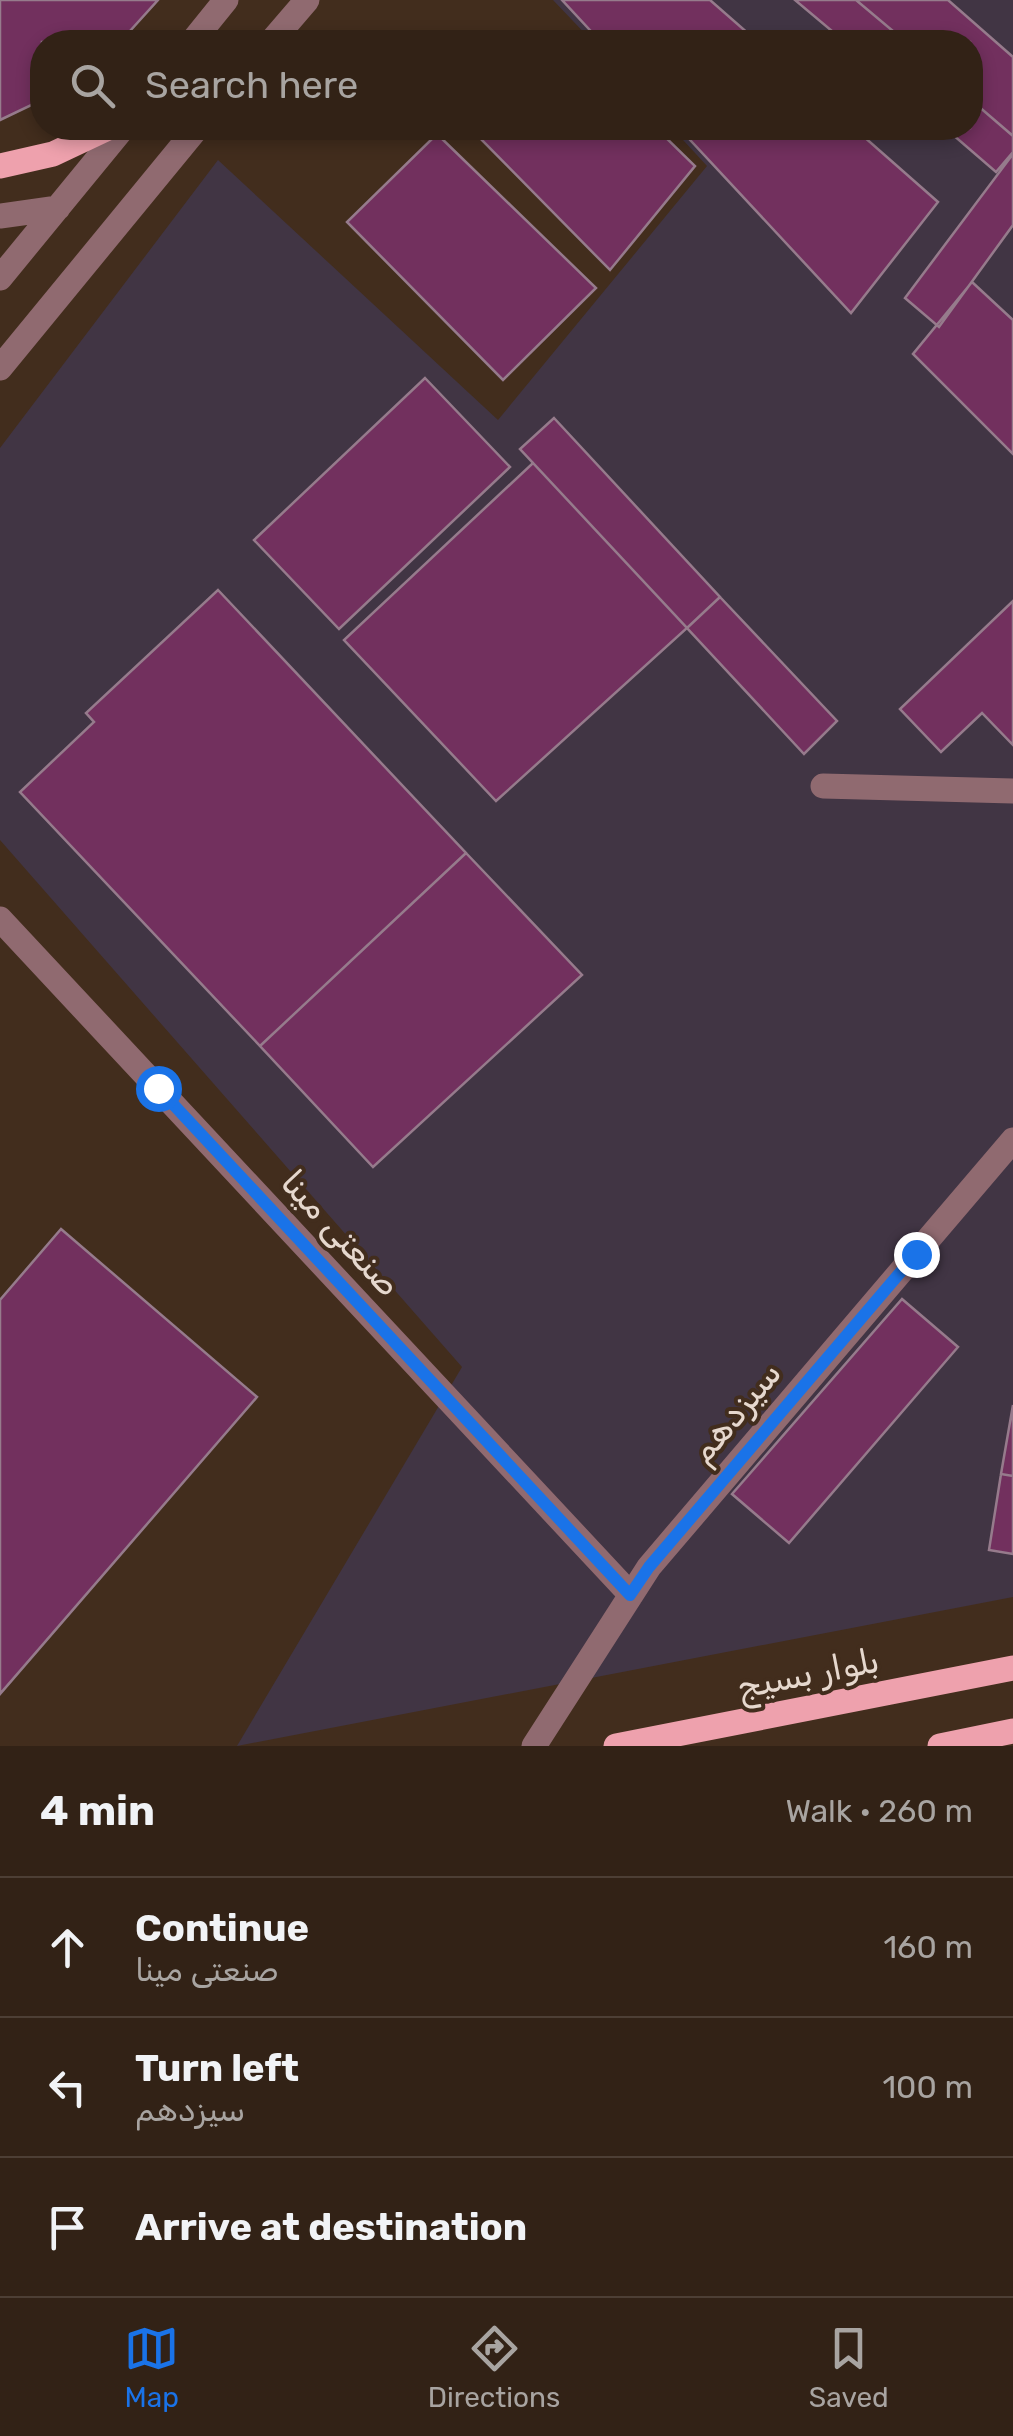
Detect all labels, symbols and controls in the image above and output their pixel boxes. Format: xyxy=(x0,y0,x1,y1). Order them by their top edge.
search box xyxy=(30,30,983,140)
icon: search xyxy=(65,58,120,113)
text: Search here xyxy=(145,62,358,108)
route start xyxy=(136,1066,182,1112)
street label: صنعتی مینا xyxy=(272,1161,410,1305)
route end xyxy=(894,1232,940,1278)
street label: سیزدهم xyxy=(680,1352,791,1473)
street label: بلوار بسیج xyxy=(734,1639,883,1711)
text: 4 min xyxy=(40,1786,155,1836)
text: Walk · 260 m xyxy=(786,1792,973,1830)
text: Continue xyxy=(135,1905,309,1951)
icon: ahead xyxy=(40,1920,95,1975)
text: 160 m xyxy=(883,1928,973,1966)
text: صنعتی مینا xyxy=(135,1951,279,1989)
text: Turn left xyxy=(135,2045,299,2091)
icon: left xyxy=(40,2060,95,2115)
text: 100 m xyxy=(882,2068,973,2106)
text: سیزدهم xyxy=(135,2091,245,2129)
icon: arrive xyxy=(40,2200,95,2255)
text: Arrive at destination xyxy=(135,2204,527,2250)
tab: Map xyxy=(124,2321,179,2414)
tab: Directions xyxy=(428,2321,560,2414)
tab: Saved xyxy=(809,2321,889,2414)

